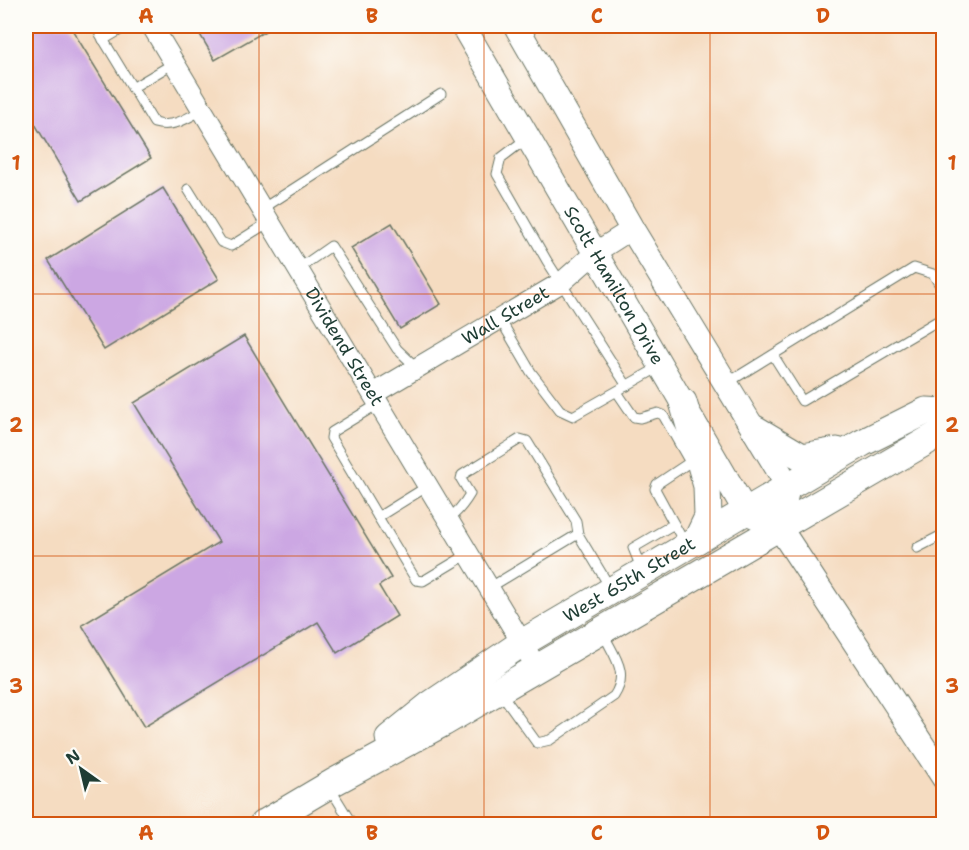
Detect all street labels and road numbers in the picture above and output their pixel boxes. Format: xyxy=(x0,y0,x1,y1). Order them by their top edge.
street label: Scott Hamilton Drive xyxy=(558,201,670,369)
street label: Wall Street xyxy=(457,280,554,351)
street label: Dividend Street xyxy=(300,283,389,411)
street label: West 65th Street xyxy=(559,531,700,628)

